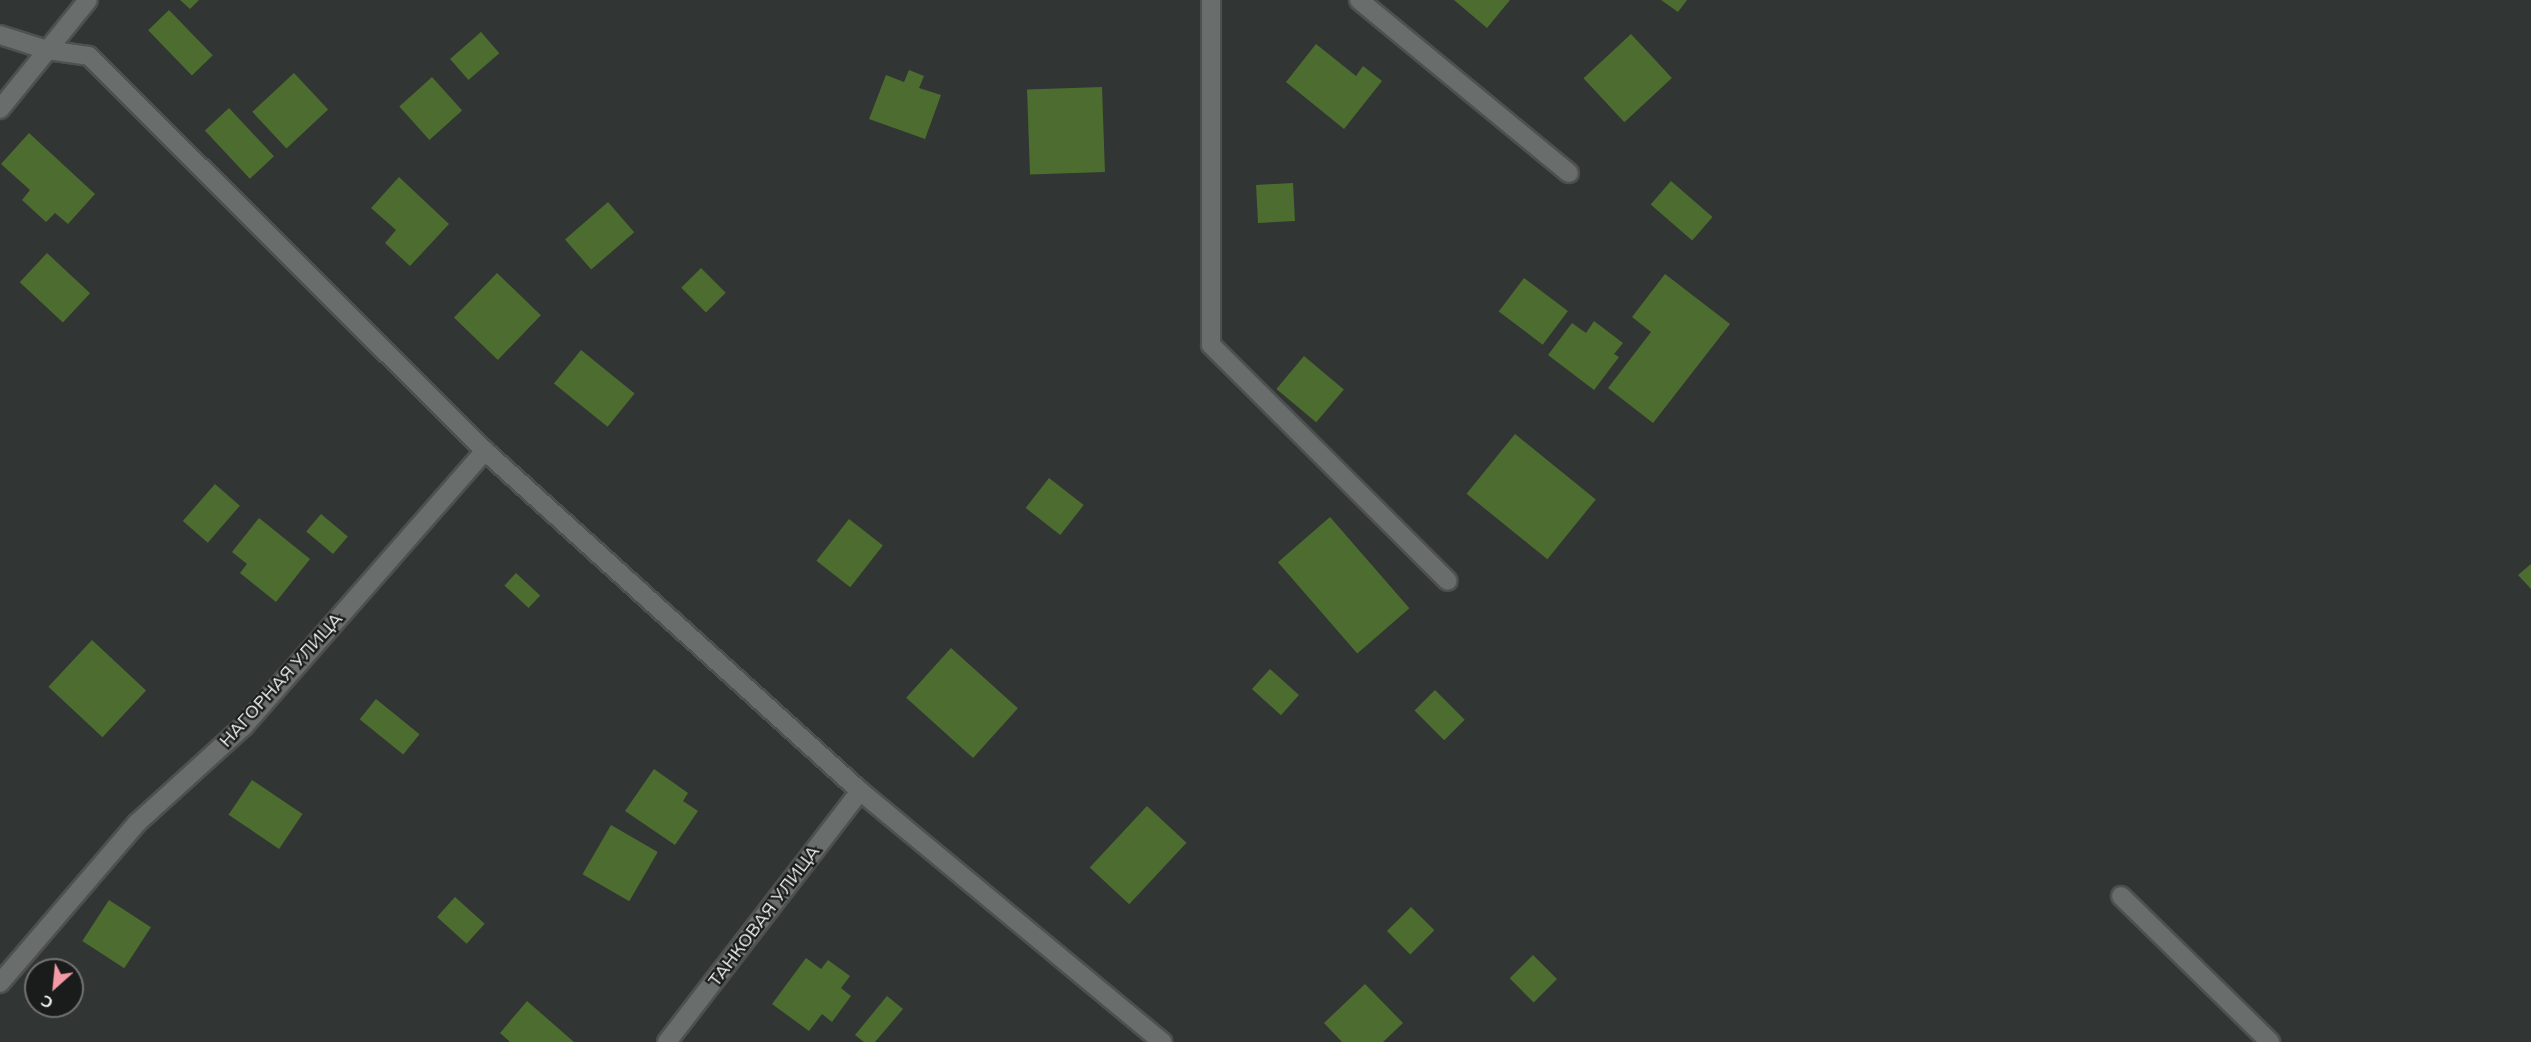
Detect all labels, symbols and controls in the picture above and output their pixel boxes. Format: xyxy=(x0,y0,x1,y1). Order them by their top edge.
street label: НАГОРНАЯ УЛИЦА xyxy=(215,608,347,752)
street label: ТАНКОВАЯ УЛИЦА xyxy=(704,841,824,991)
north arrow xyxy=(24,958,84,1018)
text: С xyxy=(37,991,56,1014)

